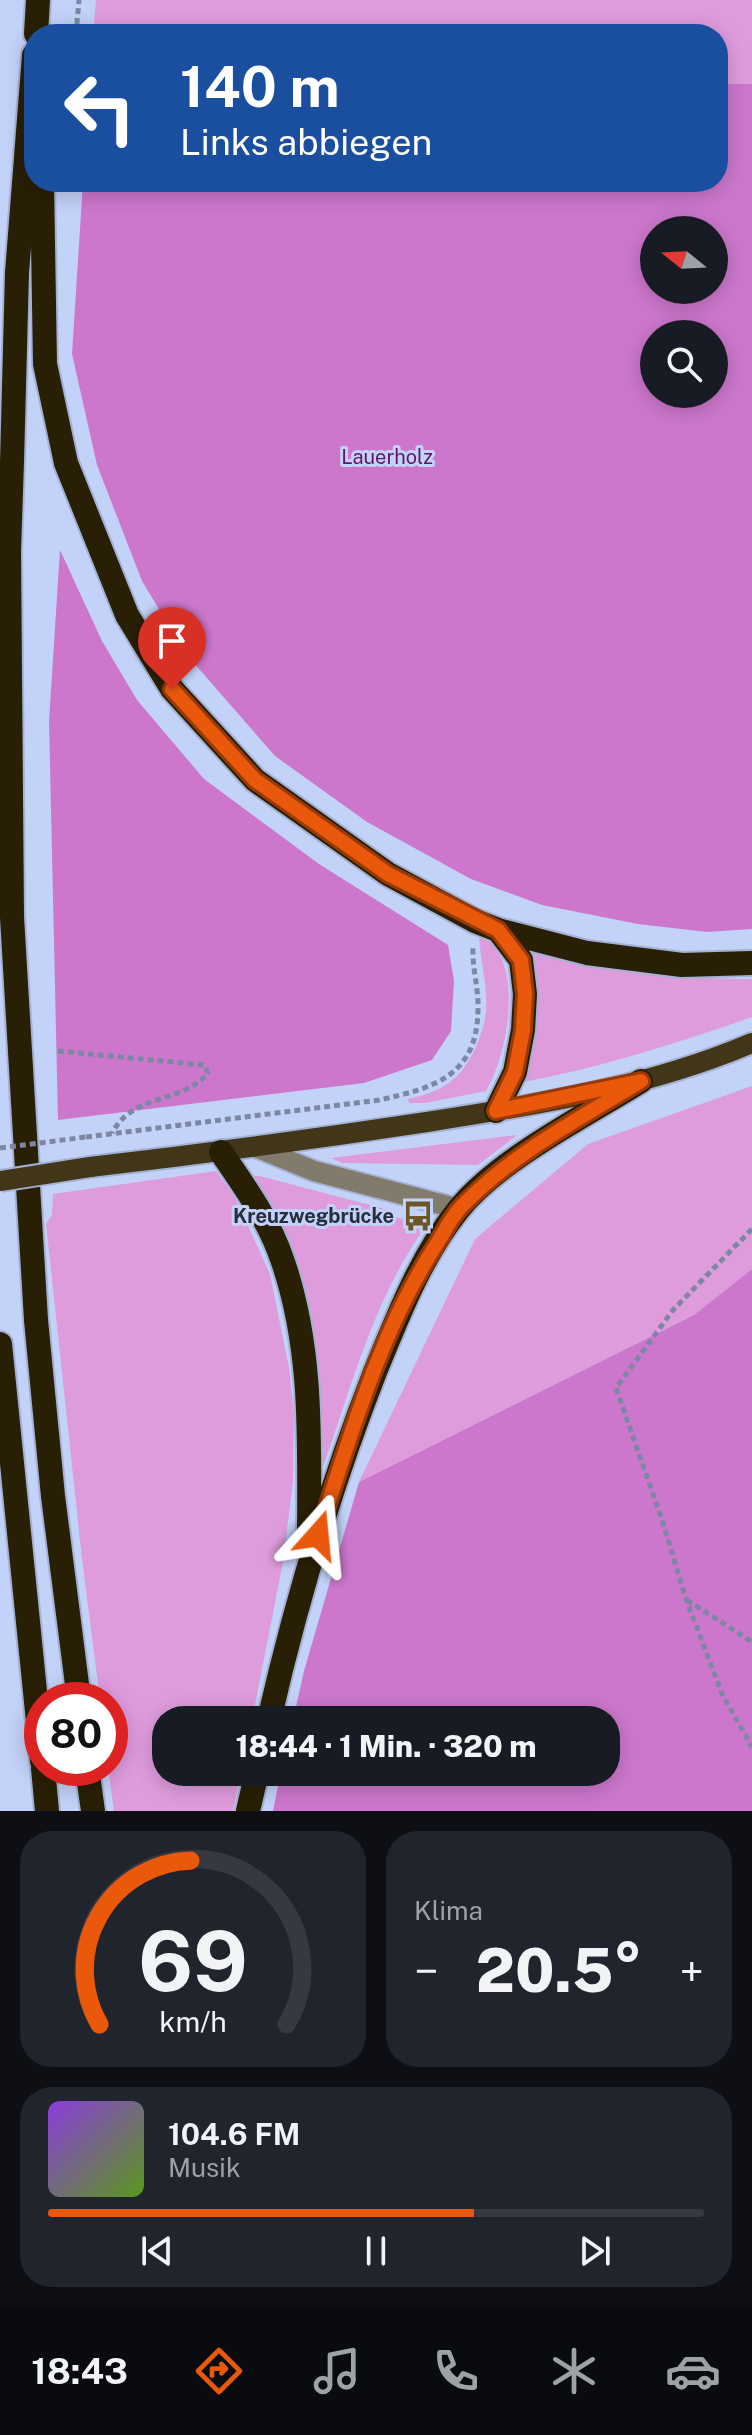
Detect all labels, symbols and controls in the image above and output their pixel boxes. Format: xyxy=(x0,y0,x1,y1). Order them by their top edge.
text: 140 m xyxy=(180,54,340,120)
icon: left xyxy=(48,56,152,160)
text: Links abbiegen xyxy=(180,121,432,163)
north arrow xyxy=(640,216,728,304)
map controls xyxy=(640,216,728,408)
button: search xyxy=(640,320,728,408)
park label: Lauerholz xyxy=(341,445,433,469)
pin xyxy=(138,607,206,689)
icon: arrive xyxy=(150,619,194,663)
bus stop icon: Kreuzwegbrücke xyxy=(401,1199,435,1233)
place label: Kreuzwegbrücke xyxy=(233,1204,394,1228)
position arrow xyxy=(276,1493,360,1577)
speed limit sign: 80 xyxy=(24,1682,128,1786)
text: 18:44 · 1 Min. · 320 m xyxy=(235,1728,537,1764)
text: Klima xyxy=(414,1895,483,1926)
text: 69 xyxy=(138,1912,248,2010)
text: 20.5° xyxy=(476,1935,642,2006)
text: − xyxy=(414,1945,438,1997)
text: + xyxy=(680,1945,704,1997)
text: km/h xyxy=(159,2005,227,2038)
text: 104.6 FM xyxy=(168,2116,300,2152)
text: Musik xyxy=(168,2152,240,2183)
icon: previous xyxy=(135,2229,179,2273)
icon: pause xyxy=(354,2229,398,2273)
icon: next xyxy=(573,2229,617,2273)
icon: directions xyxy=(191,2343,247,2399)
icon: music xyxy=(309,2343,365,2399)
icon: phone xyxy=(428,2343,484,2399)
icon: climate xyxy=(546,2343,602,2399)
icon: car xyxy=(665,2343,721,2399)
text: 18:43 xyxy=(31,2350,128,2392)

